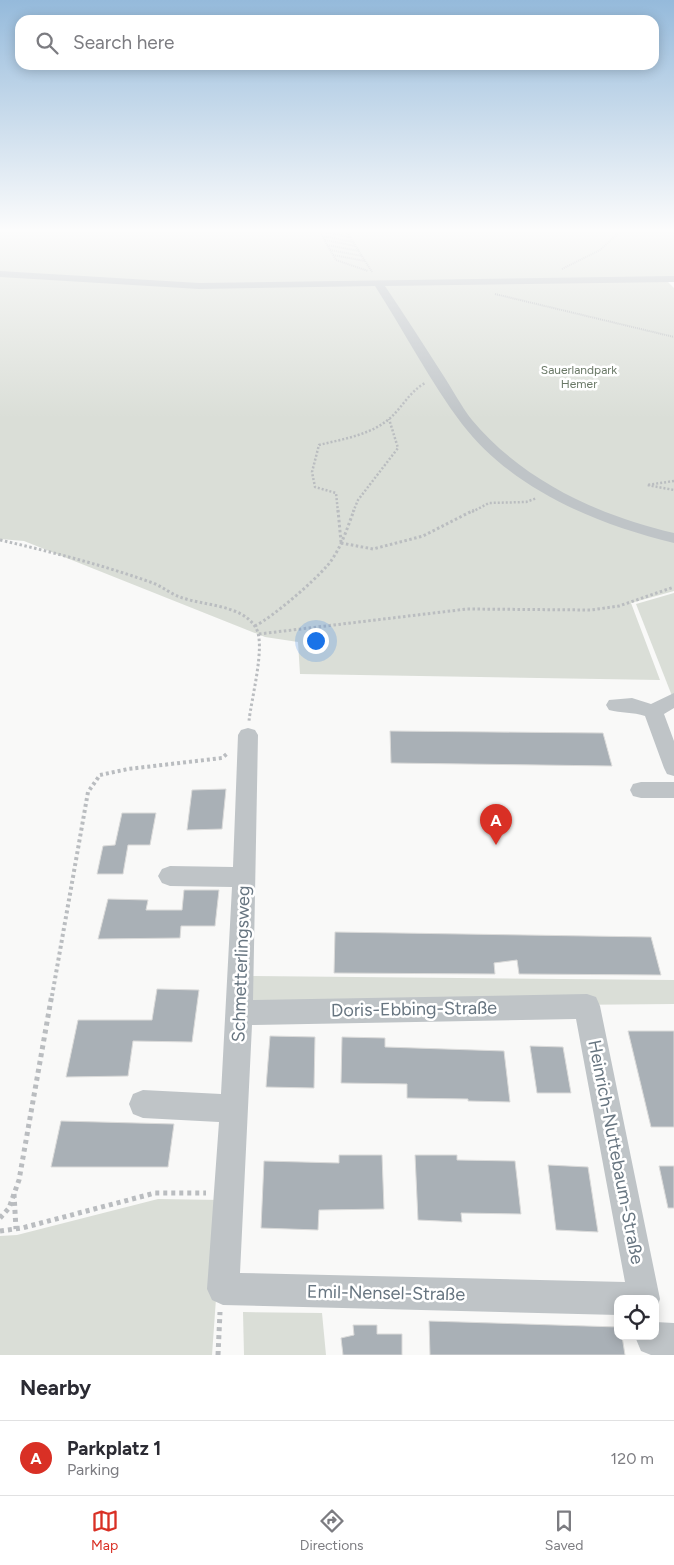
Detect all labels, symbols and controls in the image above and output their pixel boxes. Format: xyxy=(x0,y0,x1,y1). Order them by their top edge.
search box xyxy=(15,15,659,70)
icon: search xyxy=(33,29,61,57)
text: Search here xyxy=(73,31,175,54)
park label: Sauerlandpark Hemer xyxy=(541,363,617,391)
your location xyxy=(303,628,329,654)
pin: A xyxy=(480,804,512,845)
street label: Schmetterlingsweg xyxy=(227,885,255,1043)
street label: Doris-Ebbing-Straße xyxy=(331,997,497,1021)
street label: Heinrich-Nuttebaum-Straße xyxy=(583,1038,649,1266)
street label: Emil-Nensel-Straße xyxy=(307,1281,465,1305)
map controls xyxy=(614,1295,659,1340)
button: locate xyxy=(614,1295,659,1340)
text: Nearby xyxy=(20,1375,91,1400)
text: Parkplatz 1 xyxy=(67,1437,161,1460)
text: A xyxy=(30,1449,42,1468)
text: 120 m xyxy=(611,1449,654,1468)
text: Parking xyxy=(67,1460,119,1479)
tab: Map xyxy=(91,1507,119,1554)
tab: Directions xyxy=(300,1507,364,1554)
tab: Saved xyxy=(545,1507,583,1554)

